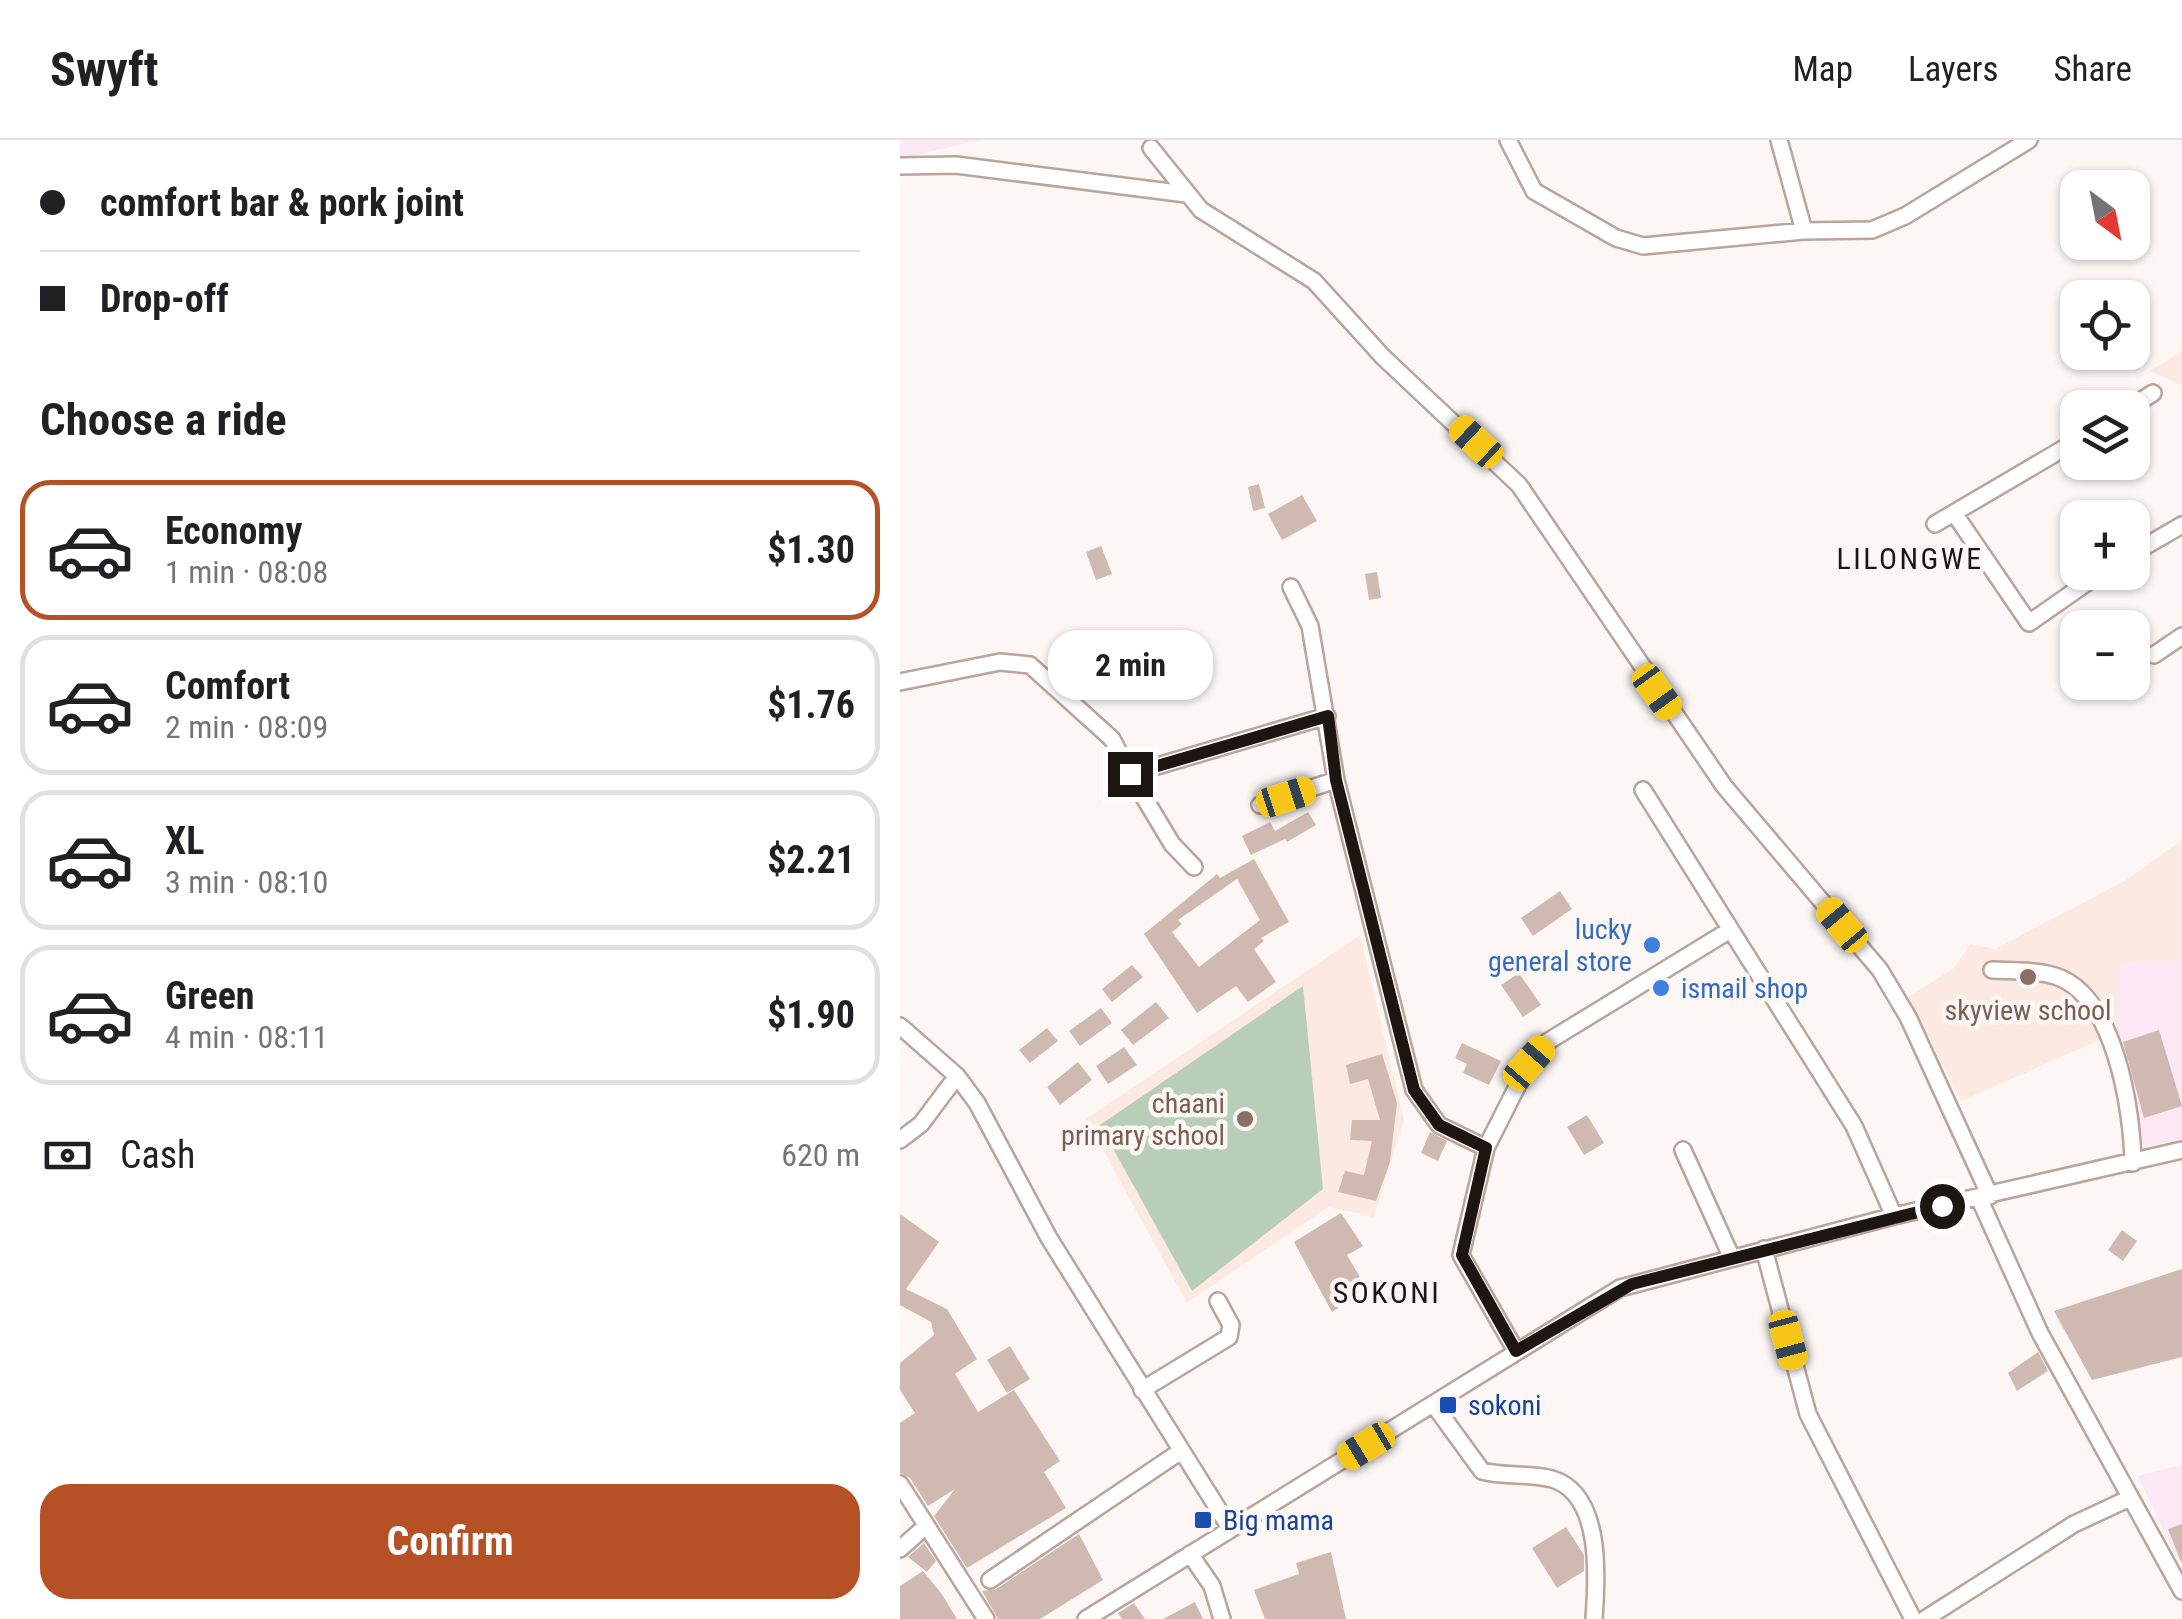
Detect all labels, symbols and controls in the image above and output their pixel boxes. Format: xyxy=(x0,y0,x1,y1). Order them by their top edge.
text: Swyft xyxy=(50,41,158,98)
text: Map xyxy=(1792,49,1853,90)
text: Layers xyxy=(1908,49,1998,90)
text: Share xyxy=(2053,49,2132,90)
north arrow xyxy=(2060,170,2150,260)
map controls xyxy=(2060,170,2150,700)
text: comfort bar & pork joint xyxy=(100,181,464,225)
text: Drop-off xyxy=(100,277,229,321)
button: locate xyxy=(2060,280,2150,370)
button: layers xyxy=(2060,390,2150,480)
text: Choose a ride xyxy=(40,393,287,446)
car xyxy=(1444,411,1508,473)
button: + xyxy=(2060,500,2150,590)
icon: car xyxy=(45,505,135,595)
text: Economy xyxy=(165,509,302,553)
text: $1.30 xyxy=(767,528,855,572)
district label: LILONGWE xyxy=(1836,541,1984,576)
text: 1 min · 08:08 xyxy=(165,553,328,591)
button: − xyxy=(2060,610,2150,700)
callout: 2 min xyxy=(1048,629,1212,699)
text: 2 min xyxy=(1095,646,1166,684)
car xyxy=(1627,659,1687,725)
icon: car xyxy=(45,660,135,750)
text: Comfort xyxy=(165,664,290,708)
text: $1.76 xyxy=(767,683,855,727)
text: 2 min · 08:09 xyxy=(165,708,328,746)
route end xyxy=(1108,752,1153,797)
car xyxy=(1253,773,1319,821)
icon: car xyxy=(45,815,135,905)
text: XL xyxy=(165,819,204,863)
text: $2.21 xyxy=(767,838,855,882)
text: 3 min · 08:10 xyxy=(165,863,328,901)
car xyxy=(1811,892,1873,958)
place label: lucky general store xyxy=(1488,913,1632,978)
marker: lucky general store xyxy=(1641,934,1663,956)
marker: skyview school xyxy=(2017,966,2039,988)
icon: car xyxy=(45,970,135,1060)
place label: ismail shop xyxy=(1681,972,1808,1005)
text: Green xyxy=(165,974,255,1018)
marker: ismail shop xyxy=(1650,977,1672,999)
text: $1.90 xyxy=(767,993,855,1037)
place label: skyview school xyxy=(1945,994,2111,1027)
text: 4 min · 08:11 xyxy=(165,1018,328,1056)
car xyxy=(1498,1031,1560,1095)
place label: chaani primary school xyxy=(1061,1087,1225,1152)
marker: chaani primary school xyxy=(1234,1108,1256,1130)
icon: cash xyxy=(40,1128,95,1183)
text: Cash xyxy=(120,1133,195,1177)
text: 620 m xyxy=(781,1136,860,1174)
route start xyxy=(1920,1184,1965,1229)
district label: SOKONI xyxy=(1333,1275,1441,1310)
car xyxy=(1766,1307,1810,1373)
place label: sokoni xyxy=(1468,1389,1542,1422)
marker: sokoni xyxy=(1437,1394,1459,1416)
car xyxy=(1333,1418,1399,1474)
button: Confirm xyxy=(40,1484,860,1599)
place label: Big mama xyxy=(1223,1504,1334,1537)
marker: Big mama xyxy=(1192,1509,1214,1531)

